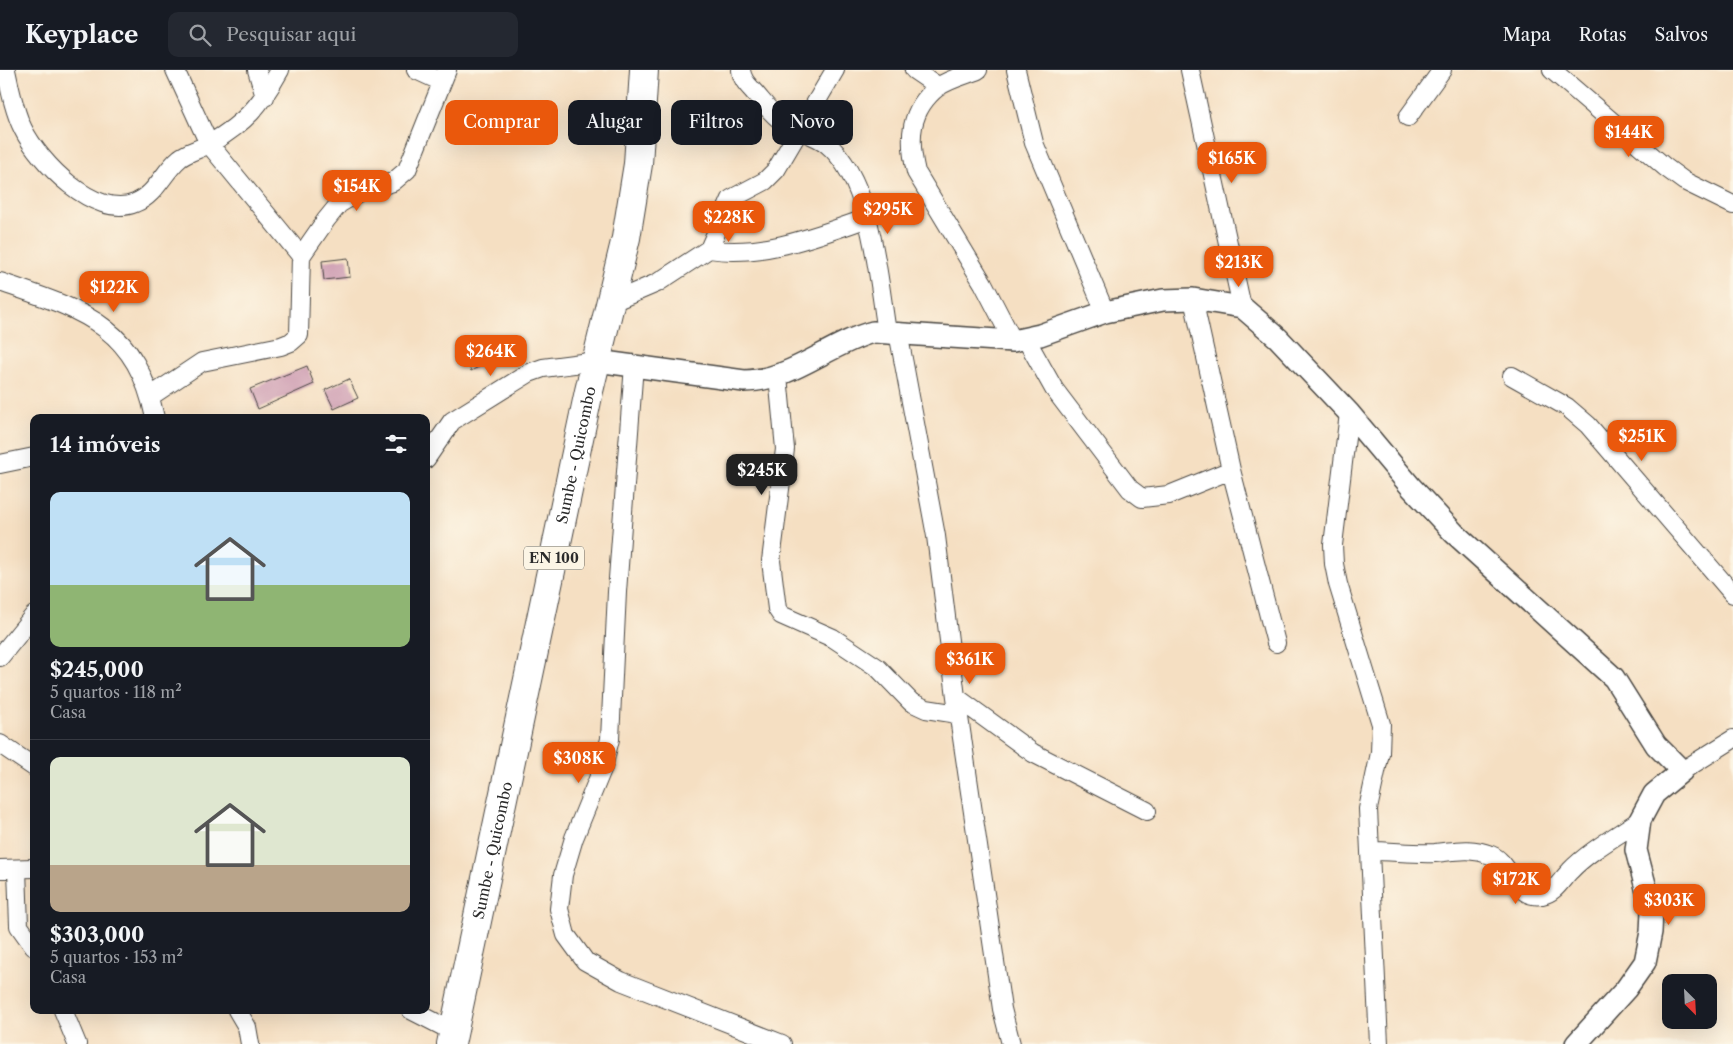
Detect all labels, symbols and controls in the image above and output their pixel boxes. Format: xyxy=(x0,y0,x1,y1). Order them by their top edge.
search box xyxy=(168,12,518,57)
text: Keyplace xyxy=(25,20,138,49)
icon: search xyxy=(186,21,214,49)
text: Pesquisar aqui xyxy=(226,23,356,46)
text: Mapa xyxy=(1503,24,1551,46)
text: Rotas xyxy=(1579,24,1627,46)
text: Salvos xyxy=(1655,24,1708,46)
chip: Comprar xyxy=(445,100,558,145)
chip: Alugar xyxy=(568,100,661,145)
chip: Filtros xyxy=(671,100,762,145)
chip: Novo xyxy=(772,100,853,145)
pin: $144K xyxy=(1594,116,1664,158)
text: $144K xyxy=(1605,122,1653,142)
pin: $165K xyxy=(1197,142,1267,184)
text: $165K xyxy=(1208,148,1256,168)
pin: $154K xyxy=(322,170,392,212)
text: $154K xyxy=(333,176,381,196)
pin: $295K xyxy=(853,192,923,235)
text: $295K xyxy=(863,199,913,219)
pin: $228K xyxy=(694,200,764,243)
text: $228K xyxy=(704,207,754,227)
pin: $213K xyxy=(1204,246,1274,288)
text: $213K xyxy=(1215,252,1263,272)
pin: $122K xyxy=(79,270,149,313)
text: $122K xyxy=(90,277,138,297)
pin: $264K xyxy=(456,334,526,377)
text: $264K xyxy=(466,341,516,361)
street label: Sumbe - Quicombo xyxy=(552,384,599,526)
pin: $251K xyxy=(1607,420,1677,462)
text: $251K xyxy=(1618,426,1666,446)
icon: filters xyxy=(382,430,410,458)
text: 14 imóveis xyxy=(50,432,161,457)
pin: $245K xyxy=(727,454,797,496)
text: $245K xyxy=(737,460,787,480)
icon: home xyxy=(185,524,275,614)
road number: EN 100 xyxy=(524,546,584,569)
pin: $361K xyxy=(935,642,1005,685)
text: $361K xyxy=(946,649,994,669)
text: $245,000 xyxy=(50,657,144,682)
text: 5 quartos · 118 m² xyxy=(50,682,182,702)
text: Casa xyxy=(50,702,86,722)
pin: $308K xyxy=(544,742,614,784)
text: $308K xyxy=(554,748,604,768)
street label: Sumbe - Quicombo xyxy=(468,780,516,921)
icon: home xyxy=(185,790,275,880)
pin: $172K xyxy=(1481,862,1551,905)
text: $172K xyxy=(1493,869,1539,889)
pin: $303K xyxy=(1634,884,1704,926)
text: $303K xyxy=(1644,890,1694,910)
text: $303,000 xyxy=(50,922,145,947)
text: 5 quartos · 153 m² xyxy=(50,947,183,967)
text: Casa xyxy=(50,967,86,987)
north arrow xyxy=(1662,974,1718,1029)
map controls xyxy=(1662,974,1717,1029)

